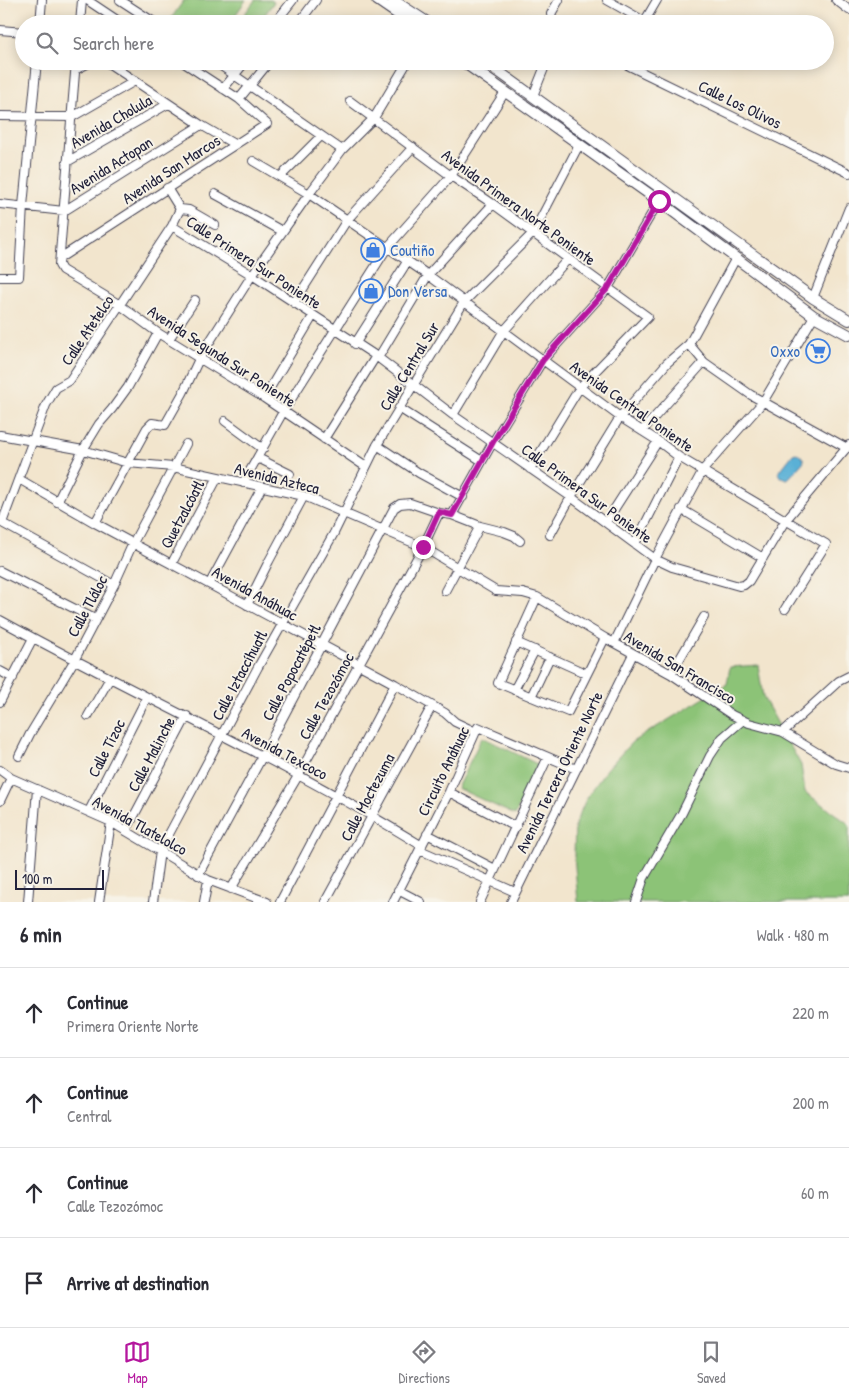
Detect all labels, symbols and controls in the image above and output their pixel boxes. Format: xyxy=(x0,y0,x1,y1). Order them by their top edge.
search box xyxy=(15,15,834,70)
icon: search xyxy=(33,29,61,57)
text: Search here xyxy=(73,30,154,56)
street label: Calle Los Olivos xyxy=(695,74,785,134)
street label: Avenida Cholula xyxy=(66,89,156,153)
street label: Avenida San Marcos xyxy=(118,129,224,209)
street label: Avenida Actopan xyxy=(65,131,157,199)
street label: Avenida Primera Norte Poniente xyxy=(437,144,601,271)
route start xyxy=(648,190,671,213)
street label: Calle Primera Sur Poniente xyxy=(182,210,326,314)
shop icon: Coutiño xyxy=(360,237,386,263)
place label: Coutiño xyxy=(390,239,435,261)
shop icon: Don Versa xyxy=(358,278,384,304)
place label: Don Versa xyxy=(388,280,447,302)
street label: Calle Atetelco xyxy=(55,290,119,370)
street label: Avenida Segunda Sur Poniente xyxy=(144,300,301,412)
street label: Calle Central Sur xyxy=(374,317,444,415)
supermarket icon: Oxxo xyxy=(805,338,831,364)
place label: Oxxo xyxy=(770,340,801,362)
street label: Avenida Central Poniente xyxy=(566,355,699,457)
street label: Calle Primera Sur Poniente xyxy=(517,438,657,548)
street label: Avenida Azteca xyxy=(232,457,322,499)
street label: Quetzalcóatl xyxy=(155,475,210,552)
route end xyxy=(412,536,435,559)
street label: Avenida Anáhuac xyxy=(208,560,302,626)
street label: Calle Tláloc xyxy=(62,571,113,641)
street label: Calle Popocatépetl xyxy=(256,619,326,724)
street label: Calle Iztaccíhuatl xyxy=(206,625,272,724)
street label: Avenida San Francisco xyxy=(620,625,740,709)
street label: Calle Tezozómoc xyxy=(293,648,359,743)
street label: Avenida Tercera Oriente Norte xyxy=(510,687,608,856)
street label: Calle Malinche xyxy=(122,712,180,795)
street label: Calle Tízoc xyxy=(82,714,130,781)
street label: Avenida Texcoco xyxy=(238,721,332,785)
street label: Circuito Anáhuac xyxy=(412,722,475,820)
street label: Calle Moctezuma xyxy=(335,749,399,845)
street label: Avenida Tlatelolco xyxy=(89,790,192,860)
scale bar xyxy=(15,867,104,890)
text: 100 m xyxy=(22,869,52,888)
text: 6 min xyxy=(20,920,62,949)
text: Walk · 480 m xyxy=(757,924,829,946)
text: Continue xyxy=(67,989,128,1015)
icon: ahead xyxy=(20,999,48,1027)
text: 220 m xyxy=(792,1002,829,1024)
text: Primera Oriente Norte xyxy=(67,1015,199,1037)
text: Continue xyxy=(67,1079,128,1105)
icon: ahead xyxy=(20,1089,48,1117)
text: 200 m xyxy=(793,1092,829,1114)
text: Central xyxy=(67,1105,112,1127)
text: Continue xyxy=(67,1169,128,1195)
icon: ahead xyxy=(20,1179,48,1207)
text: 60 m xyxy=(801,1182,829,1204)
text: Calle Tezozómoc xyxy=(67,1195,163,1217)
icon: arrive xyxy=(20,1269,48,1297)
text: Arrive at destination xyxy=(67,1270,209,1296)
tab: Map xyxy=(123,1338,151,1387)
tab: Directions xyxy=(398,1338,450,1387)
tab: Saved xyxy=(697,1338,726,1387)

